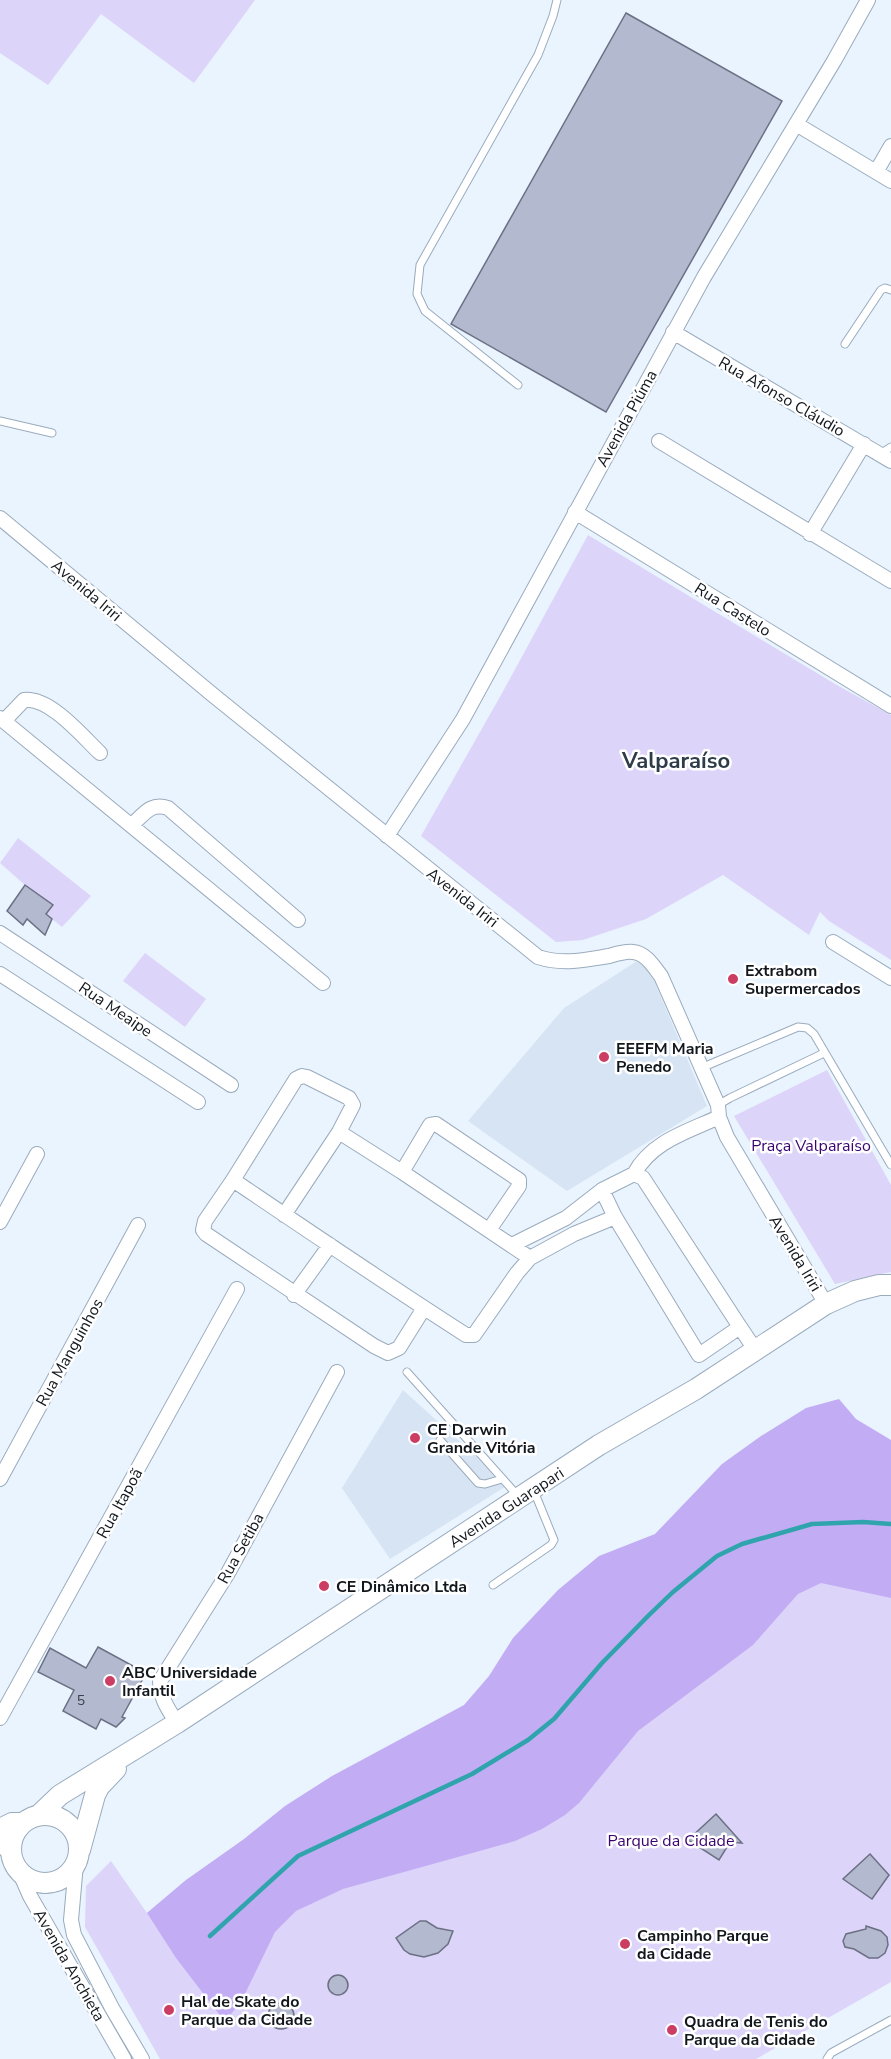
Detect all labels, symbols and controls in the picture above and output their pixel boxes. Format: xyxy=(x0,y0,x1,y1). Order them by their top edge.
street label: Rua Afonso Cláudio xyxy=(714,352,849,442)
street label: Avenida Piúma xyxy=(591,366,663,471)
street label: Avenida Iriri xyxy=(47,555,126,627)
street label: Rua Castelo xyxy=(690,578,775,642)
district label: Valparaíso xyxy=(621,746,730,776)
street label: Avenida Iriri xyxy=(422,863,503,933)
place label: Extrabom Supermercados xyxy=(745,960,861,1000)
marker: Extrabom Supermercados xyxy=(726,972,740,986)
street label: Rua Meaipe xyxy=(74,977,157,1043)
place label: EEEFM Maria Penedo xyxy=(616,1038,714,1078)
marker: EEEFM Maria Penedo xyxy=(597,1050,611,1064)
park label: Praça Valparaíso xyxy=(751,1135,871,1157)
street label: Avenida Iriri xyxy=(764,1211,827,1296)
street label: Rua Manguinhos xyxy=(31,1295,109,1410)
place label: CE Darwin Grande Vitória xyxy=(427,1419,536,1459)
marker: CE Darwin Grande Vitória xyxy=(408,1431,422,1445)
street label: Avenida Guarapari xyxy=(445,1462,568,1553)
street label: Rua Itapoã xyxy=(92,1464,148,1543)
street label: Rua Setiba xyxy=(212,1509,269,1588)
place label: CE Dinâmico Ltda xyxy=(336,1576,467,1598)
marker: CE Dinâmico Ltda xyxy=(317,1579,331,1593)
place label: ABC Universidade Infantil xyxy=(122,1662,257,1702)
marker: ABC Universidade Infantil xyxy=(103,1674,117,1688)
house number: 5 xyxy=(77,1691,85,1710)
park label: Parque da Cidade xyxy=(608,1830,734,1852)
street label: Avenida Anchieta xyxy=(28,1905,110,2026)
place label: Campinho Parque da Cidade xyxy=(637,1925,769,1965)
marker: Campinho Parque da Cidade xyxy=(618,1937,632,1951)
place label: Hal de Skate do Parque da Cidade xyxy=(181,1991,312,2031)
marker: Hal de Skate do Parque da Cidade xyxy=(162,2003,176,2017)
place label: Quadra de Tenis do Parque da Cidade xyxy=(684,2011,828,2051)
marker: Quadra de Tenis do Parque da Cidade xyxy=(665,2023,679,2037)

